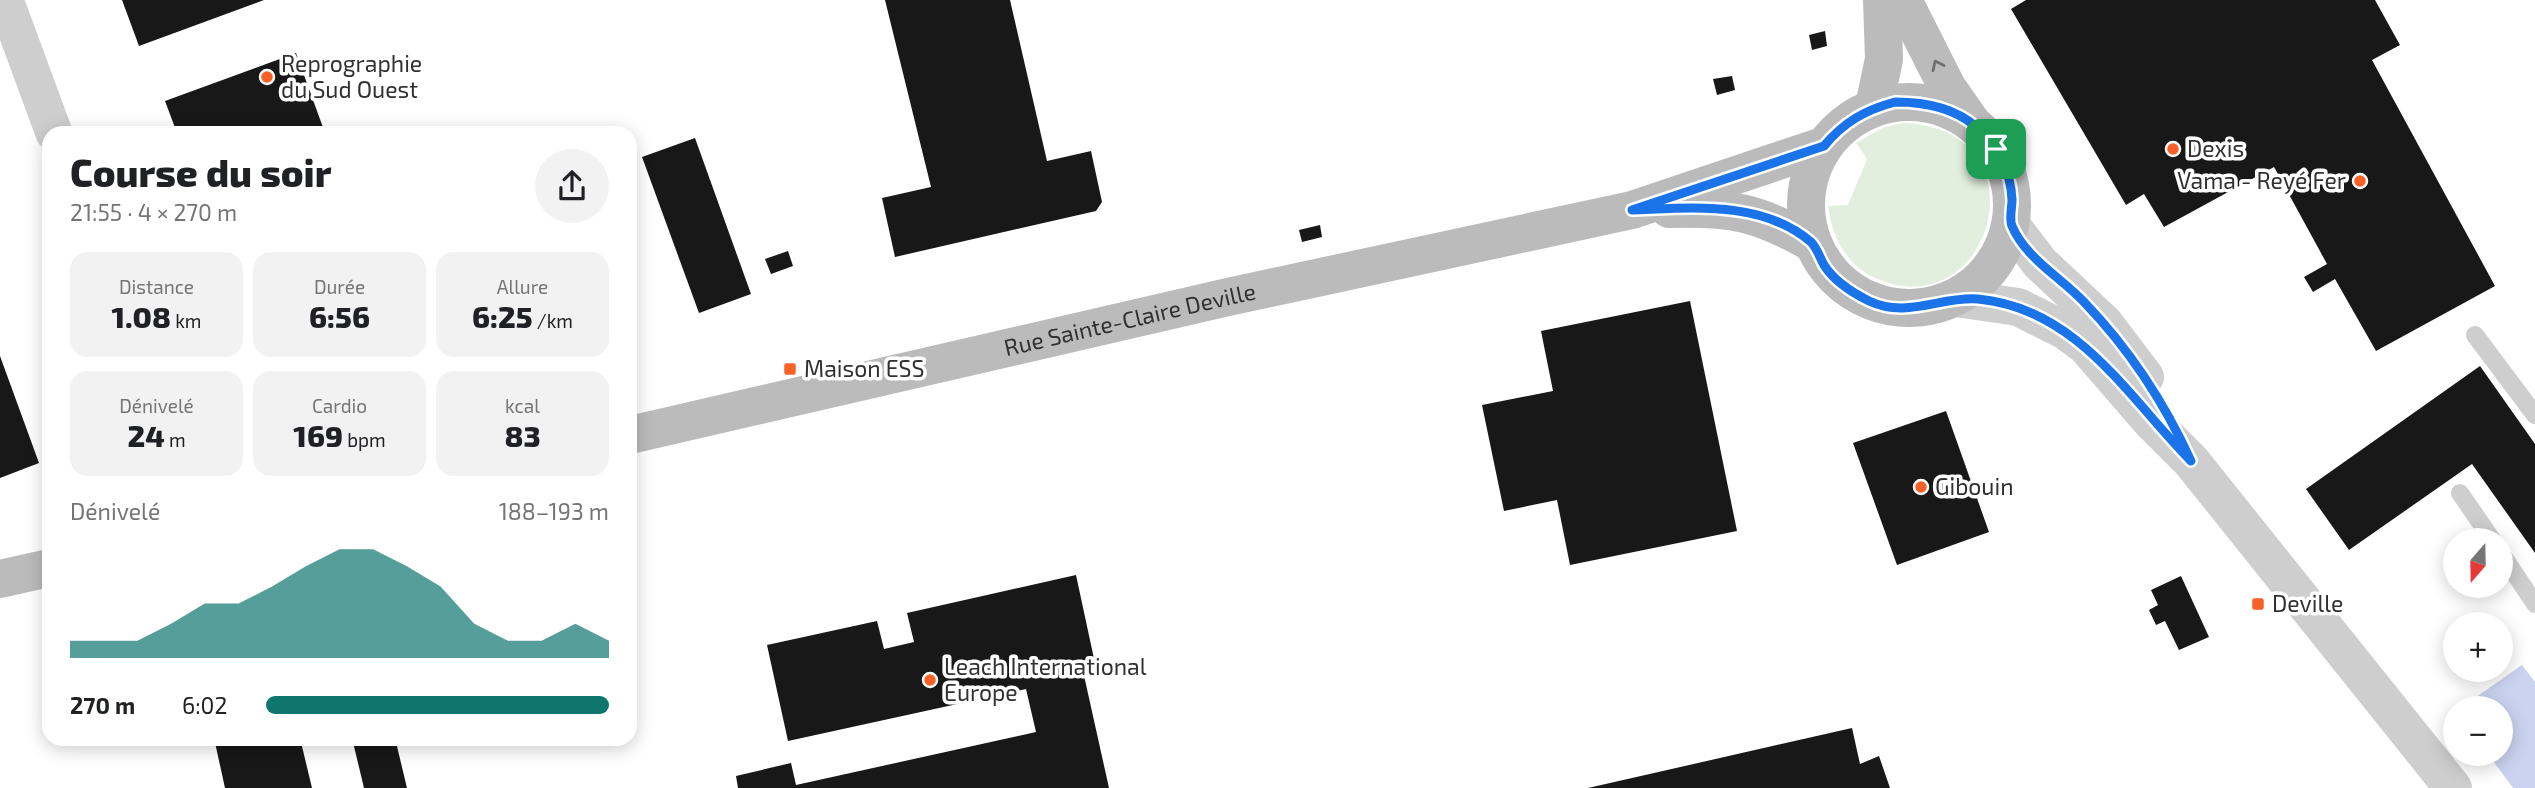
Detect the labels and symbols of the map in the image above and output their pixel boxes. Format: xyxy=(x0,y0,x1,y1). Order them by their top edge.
place label: Reprographie du Sud Ouest xyxy=(281,49,422,103)
one-way arrow xyxy=(1931,60,1945,72)
marker: Reprographie du Sud Ouest xyxy=(259,69,275,85)
pin xyxy=(1966,119,2026,179)
place label: Dexis xyxy=(2187,134,2244,162)
marker: Dexis xyxy=(2165,141,2181,157)
place label: Vama - Reyé Fer xyxy=(2177,166,2346,194)
marker: Vama - Reyé Fer xyxy=(2352,173,2368,189)
street label: Rue Sainte-Claire Deville xyxy=(1001,276,1258,361)
place label: Maison ESS xyxy=(804,354,924,382)
marker: Maison ESS xyxy=(782,361,798,377)
place label: Gibouin xyxy=(1935,472,2014,500)
marker: Gibouin xyxy=(1913,479,1929,495)
north arrow xyxy=(2443,528,2513,598)
place label: Deville xyxy=(2272,589,2343,617)
marker: Deville xyxy=(2250,596,2266,612)
place label: Leach International Europe xyxy=(944,652,1147,706)
marker: Leach International Europe xyxy=(922,672,938,688)

